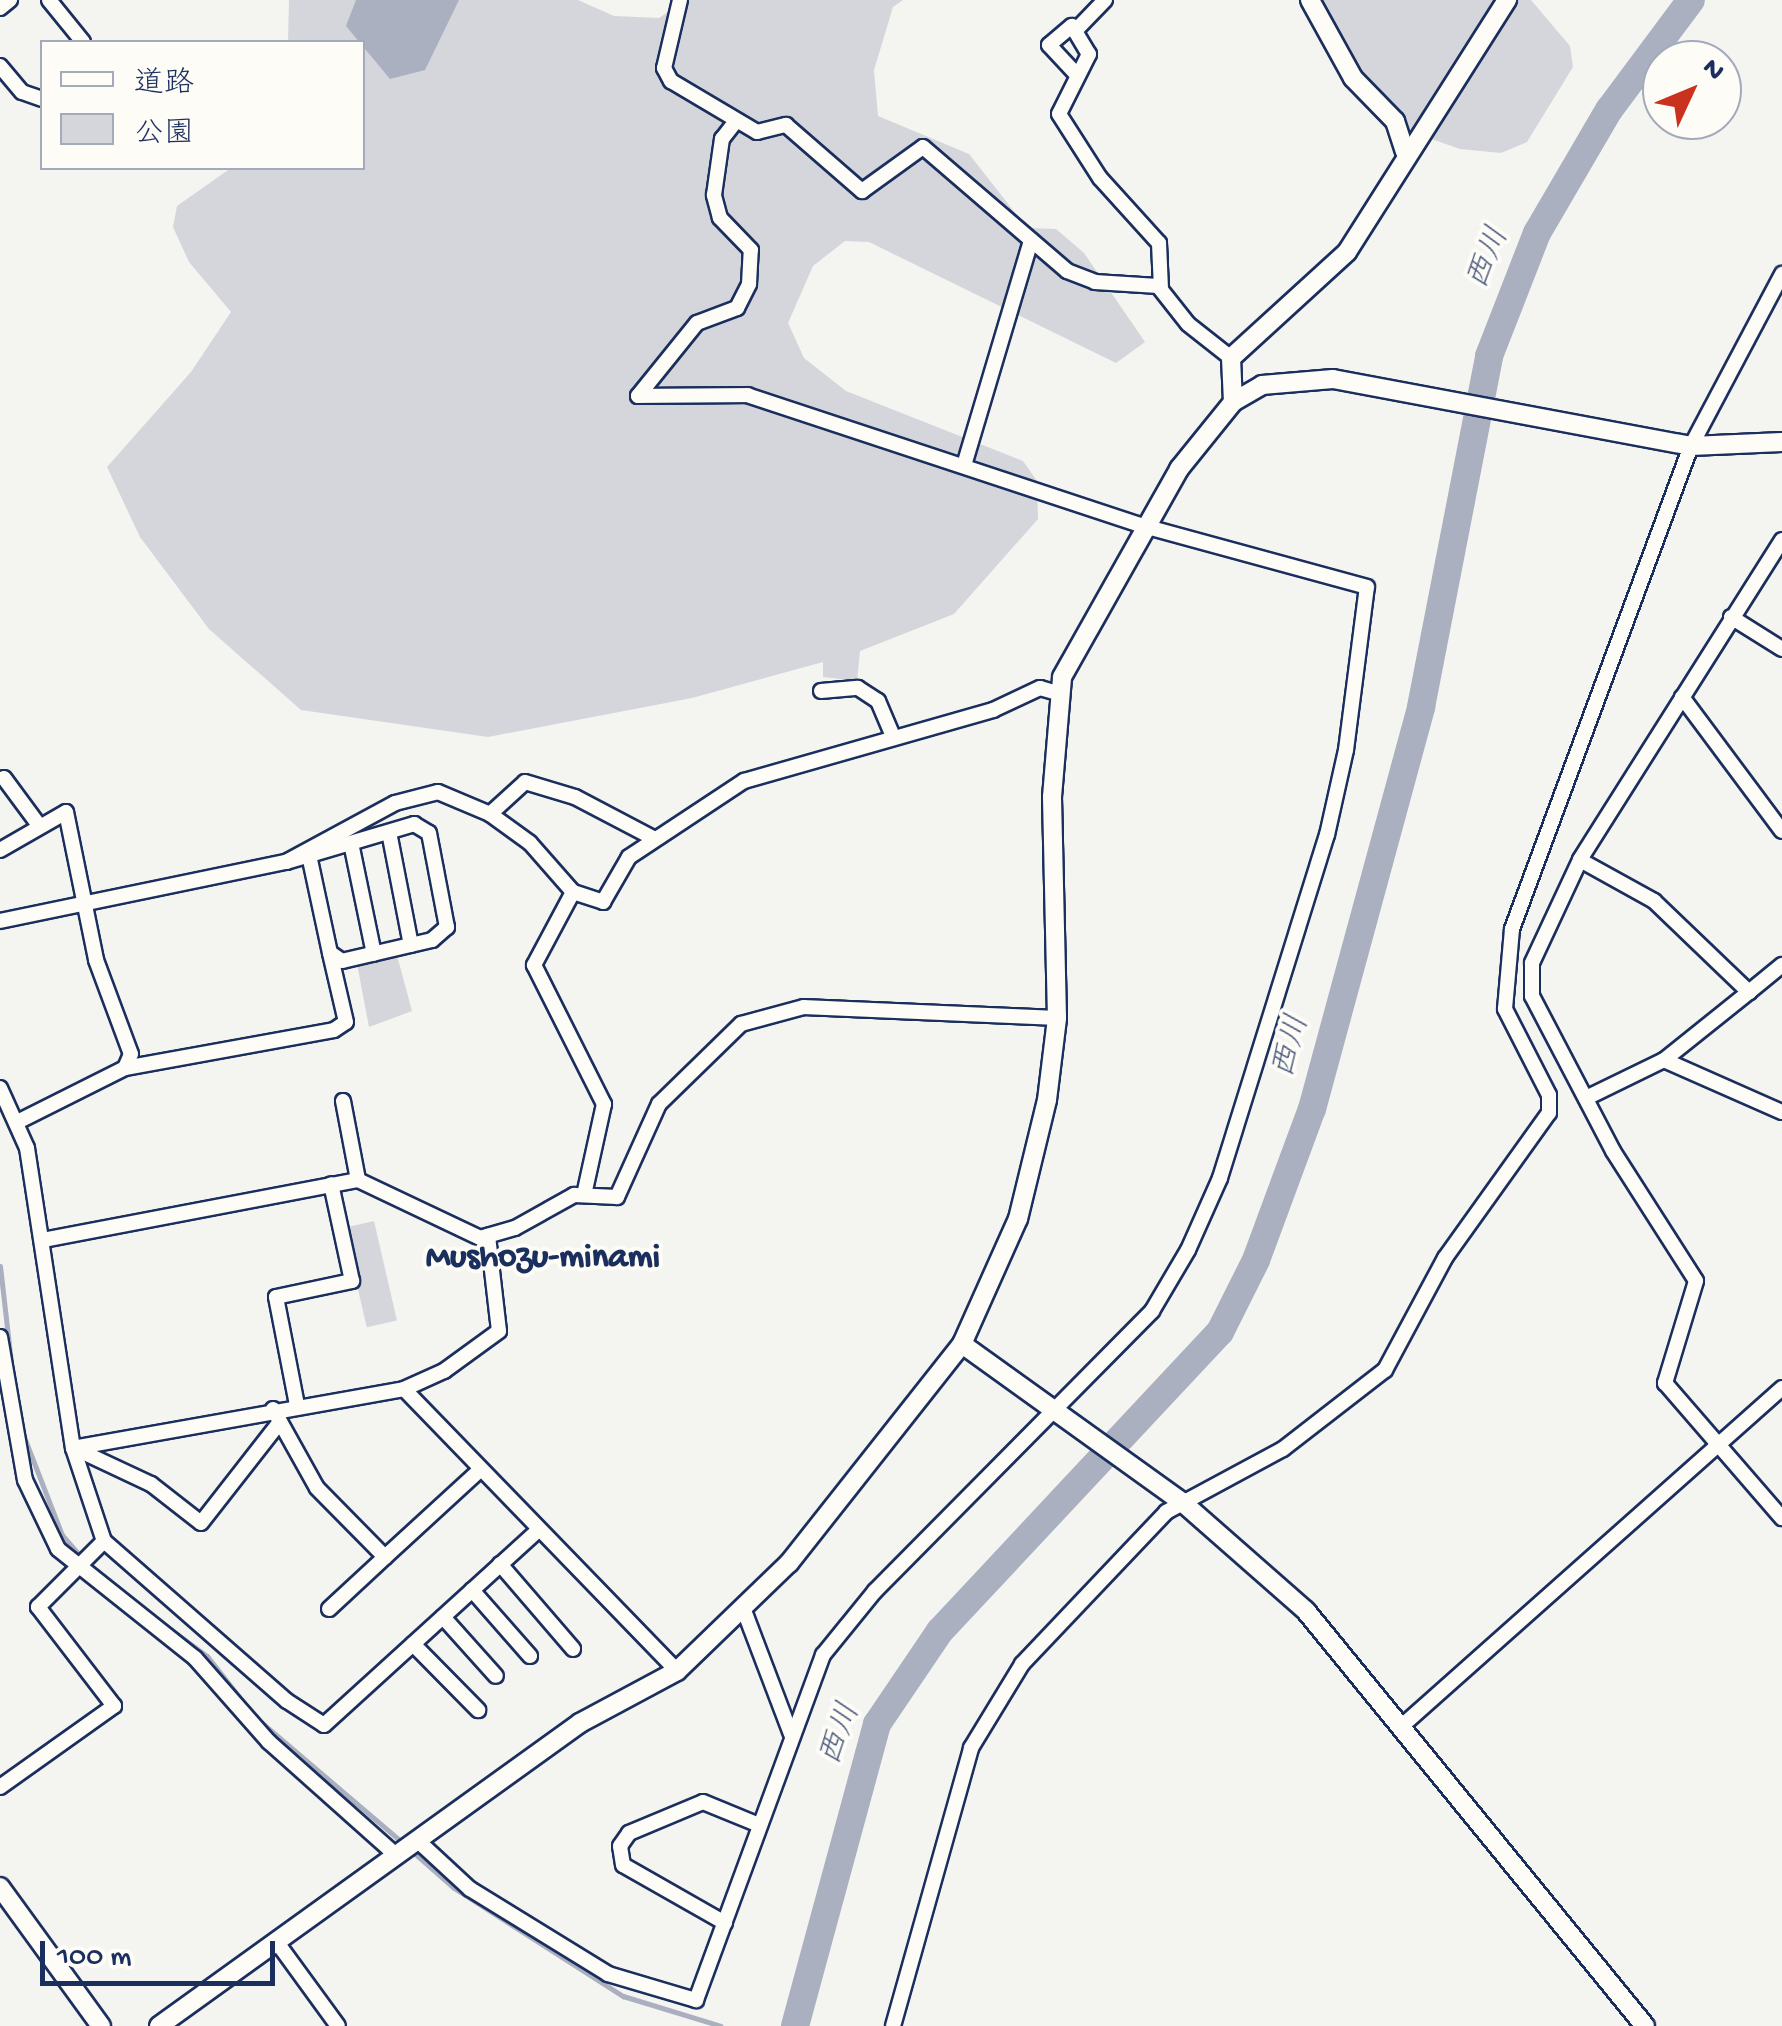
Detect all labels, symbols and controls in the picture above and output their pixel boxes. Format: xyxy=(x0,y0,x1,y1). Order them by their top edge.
legend xyxy=(40,40,365,170)
north arrow xyxy=(1642,40,1742,140)
text: N xyxy=(1694,52,1731,88)
text: 道路 xyxy=(134,68,194,103)
text: 公園 xyxy=(134,118,194,153)
water label: 西川 xyxy=(1460,222,1520,296)
water label: 西川 xyxy=(1266,1011,1320,1083)
district label: Mushozu-minami xyxy=(426,1238,660,1280)
water label: 西川 xyxy=(813,1698,871,1772)
scale bar xyxy=(45,1921,280,1983)
text: 100 m xyxy=(57,1941,132,1976)

